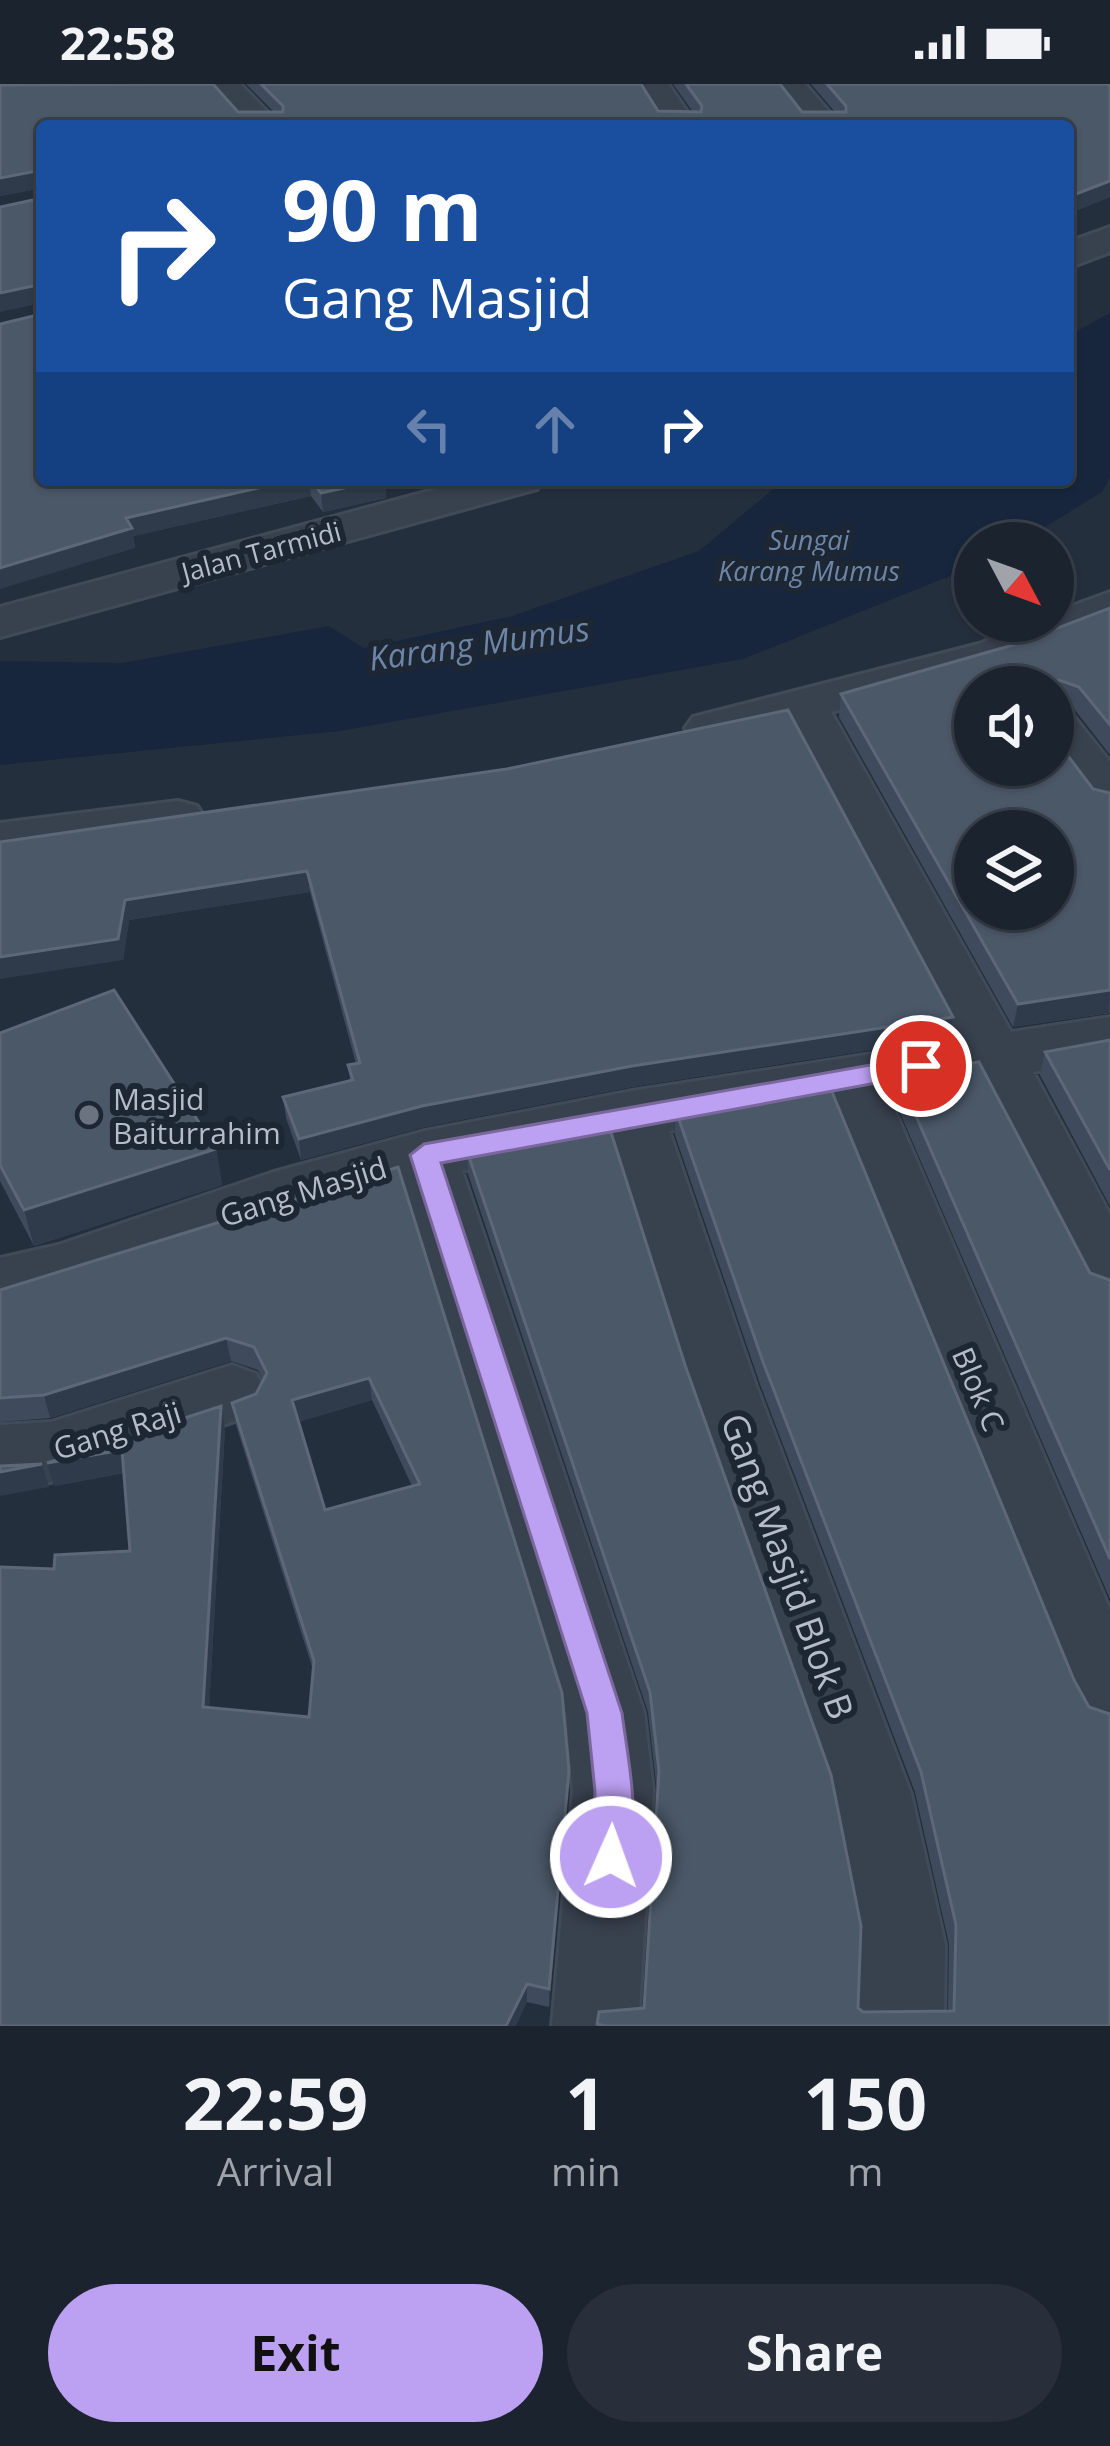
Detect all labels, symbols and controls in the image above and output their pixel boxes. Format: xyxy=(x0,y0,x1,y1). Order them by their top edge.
text: 22:58 xyxy=(60,12,176,73)
text: 90 m xyxy=(282,151,482,266)
icon: right xyxy=(84,168,240,324)
text: Gang Masjid xyxy=(282,260,592,334)
icon: left xyxy=(396,396,462,462)
icon: ahead xyxy=(522,396,588,462)
icon: right xyxy=(648,396,714,462)
street label: Jalan Tarmidi xyxy=(174,512,345,591)
water label: Sungai Karang Mumus xyxy=(718,521,900,589)
north arrow xyxy=(954,522,1074,642)
map controls xyxy=(954,522,1074,930)
water label: Karang Mumus xyxy=(366,605,592,681)
button: sound xyxy=(954,666,1074,786)
button: layers xyxy=(954,810,1074,930)
pin xyxy=(870,1015,972,1117)
icon: arrive xyxy=(888,1033,954,1099)
place label: Masjid Baiturrahim xyxy=(113,1078,281,1153)
marker: Masjid Baiturrahim xyxy=(76,1102,102,1128)
street label: Gang Masjid xyxy=(215,1146,391,1236)
street label: Blok C xyxy=(943,1341,1015,1437)
street label: Gang Raji xyxy=(48,1391,186,1469)
street label: Gang Masjid Blok B xyxy=(710,1406,866,1726)
position arrow xyxy=(548,1794,674,1920)
text: 22:59 xyxy=(183,2053,368,2151)
text: 1 xyxy=(565,2053,606,2151)
text: 150 xyxy=(804,2053,927,2151)
text: Arrival xyxy=(217,2144,334,2197)
text: min xyxy=(551,2144,621,2197)
text: m xyxy=(847,2144,883,2197)
button: Exit xyxy=(48,2284,543,2422)
button: Share xyxy=(567,2284,1062,2422)

